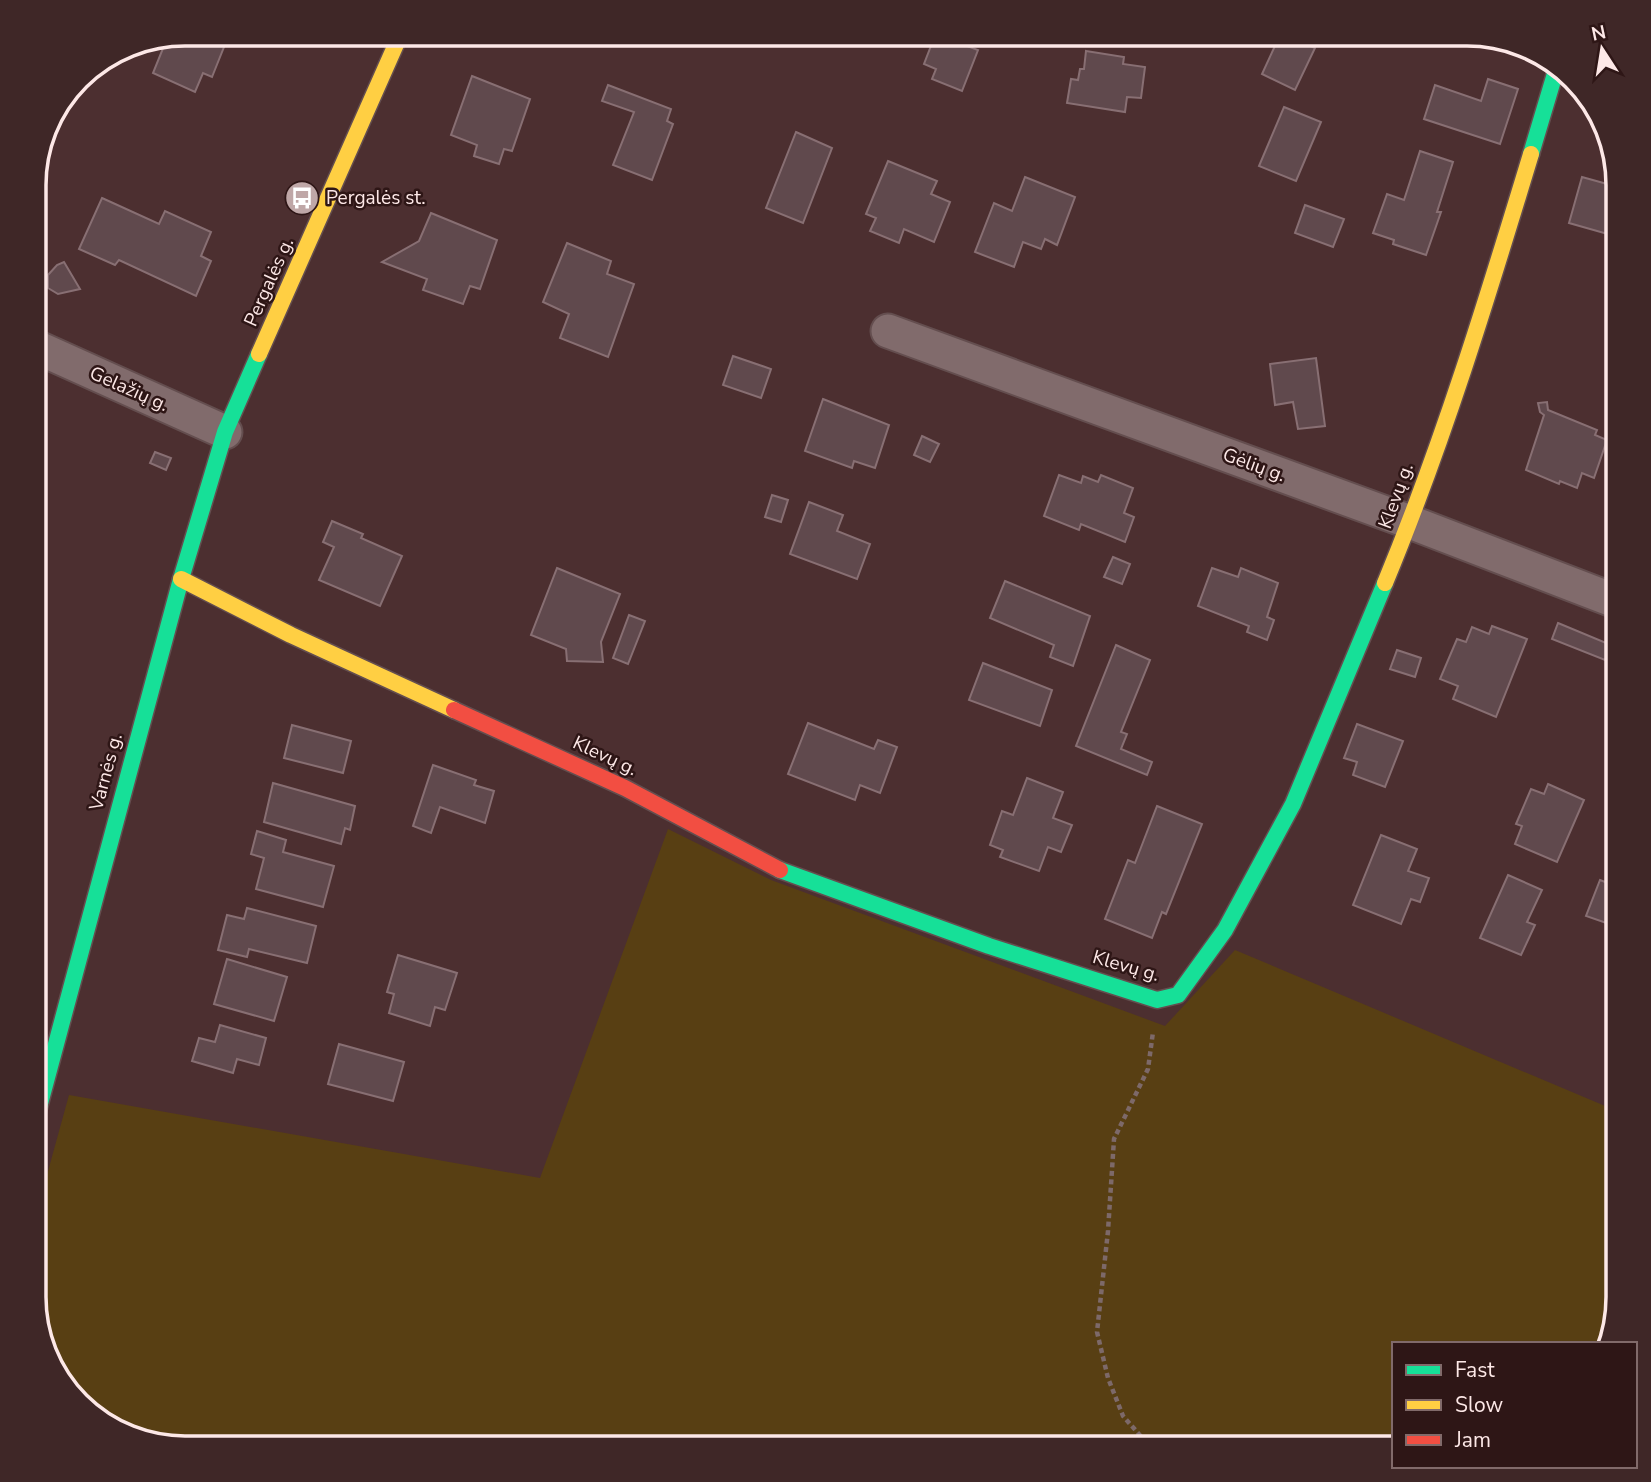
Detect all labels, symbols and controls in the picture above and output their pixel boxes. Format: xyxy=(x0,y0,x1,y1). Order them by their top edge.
north arrow xyxy=(1567,14,1637,84)
text: N xyxy=(1589,19,1608,48)
bus stop icon: Pergalės st. xyxy=(283,179,321,217)
place label: Pergalės st. xyxy=(326,185,426,211)
street label: Pergalės g. xyxy=(238,233,300,331)
street label: Gelažių g. xyxy=(85,360,173,418)
street label: Gėlių g. xyxy=(1219,442,1289,488)
street label: Klevų g. xyxy=(1372,460,1420,532)
street label: Varnės g. xyxy=(83,730,129,815)
street label: Klevų g. xyxy=(569,730,641,782)
street label: Klevų g. xyxy=(1090,944,1162,988)
legend xyxy=(1392,1342,1637,1468)
text: Fast xyxy=(1455,1356,1495,1384)
text: Slow xyxy=(1455,1391,1504,1419)
text: Jam xyxy=(1454,1426,1491,1454)

